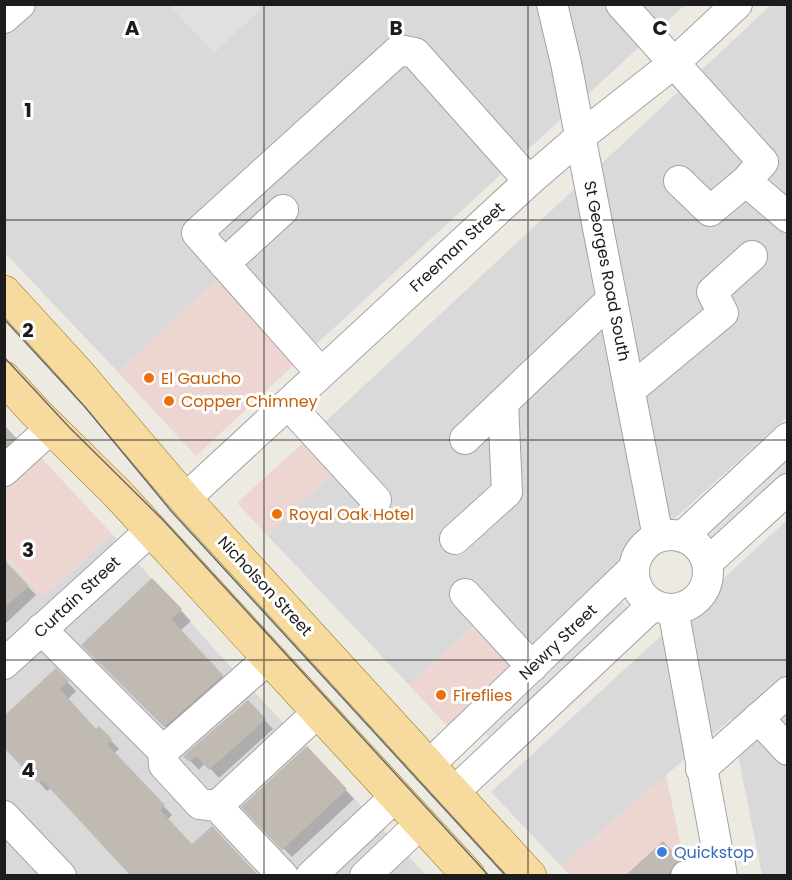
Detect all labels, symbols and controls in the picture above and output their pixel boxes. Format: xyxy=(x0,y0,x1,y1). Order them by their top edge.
text: A xyxy=(125,14,140,42)
text: B xyxy=(389,14,403,42)
text: C xyxy=(652,14,668,42)
text: 1 xyxy=(24,96,32,124)
street label: St Georges Road South xyxy=(578,179,636,363)
street label: Freeman Street xyxy=(404,197,510,297)
text: 2 xyxy=(22,316,34,344)
place label: El Gaucho xyxy=(161,367,241,390)
marker: El Gaucho xyxy=(142,371,156,385)
place label: Copper Chimney xyxy=(181,390,318,413)
marker: Copper Chimney xyxy=(162,394,176,408)
place label: Royal Oak Hotel xyxy=(289,503,414,526)
marker: Royal Oak Hotel xyxy=(270,507,284,521)
street label: Nicholson Street xyxy=(213,531,318,641)
text: 3 xyxy=(22,536,34,564)
street label: Curtain Street xyxy=(29,551,125,643)
street label: Newry Street xyxy=(514,599,602,685)
place label: Fireflies xyxy=(453,684,512,707)
marker: Fireflies xyxy=(434,688,448,702)
text: 4 xyxy=(21,756,35,784)
place label: Quickstop xyxy=(674,841,754,864)
marker: Quickstop xyxy=(655,845,669,859)

